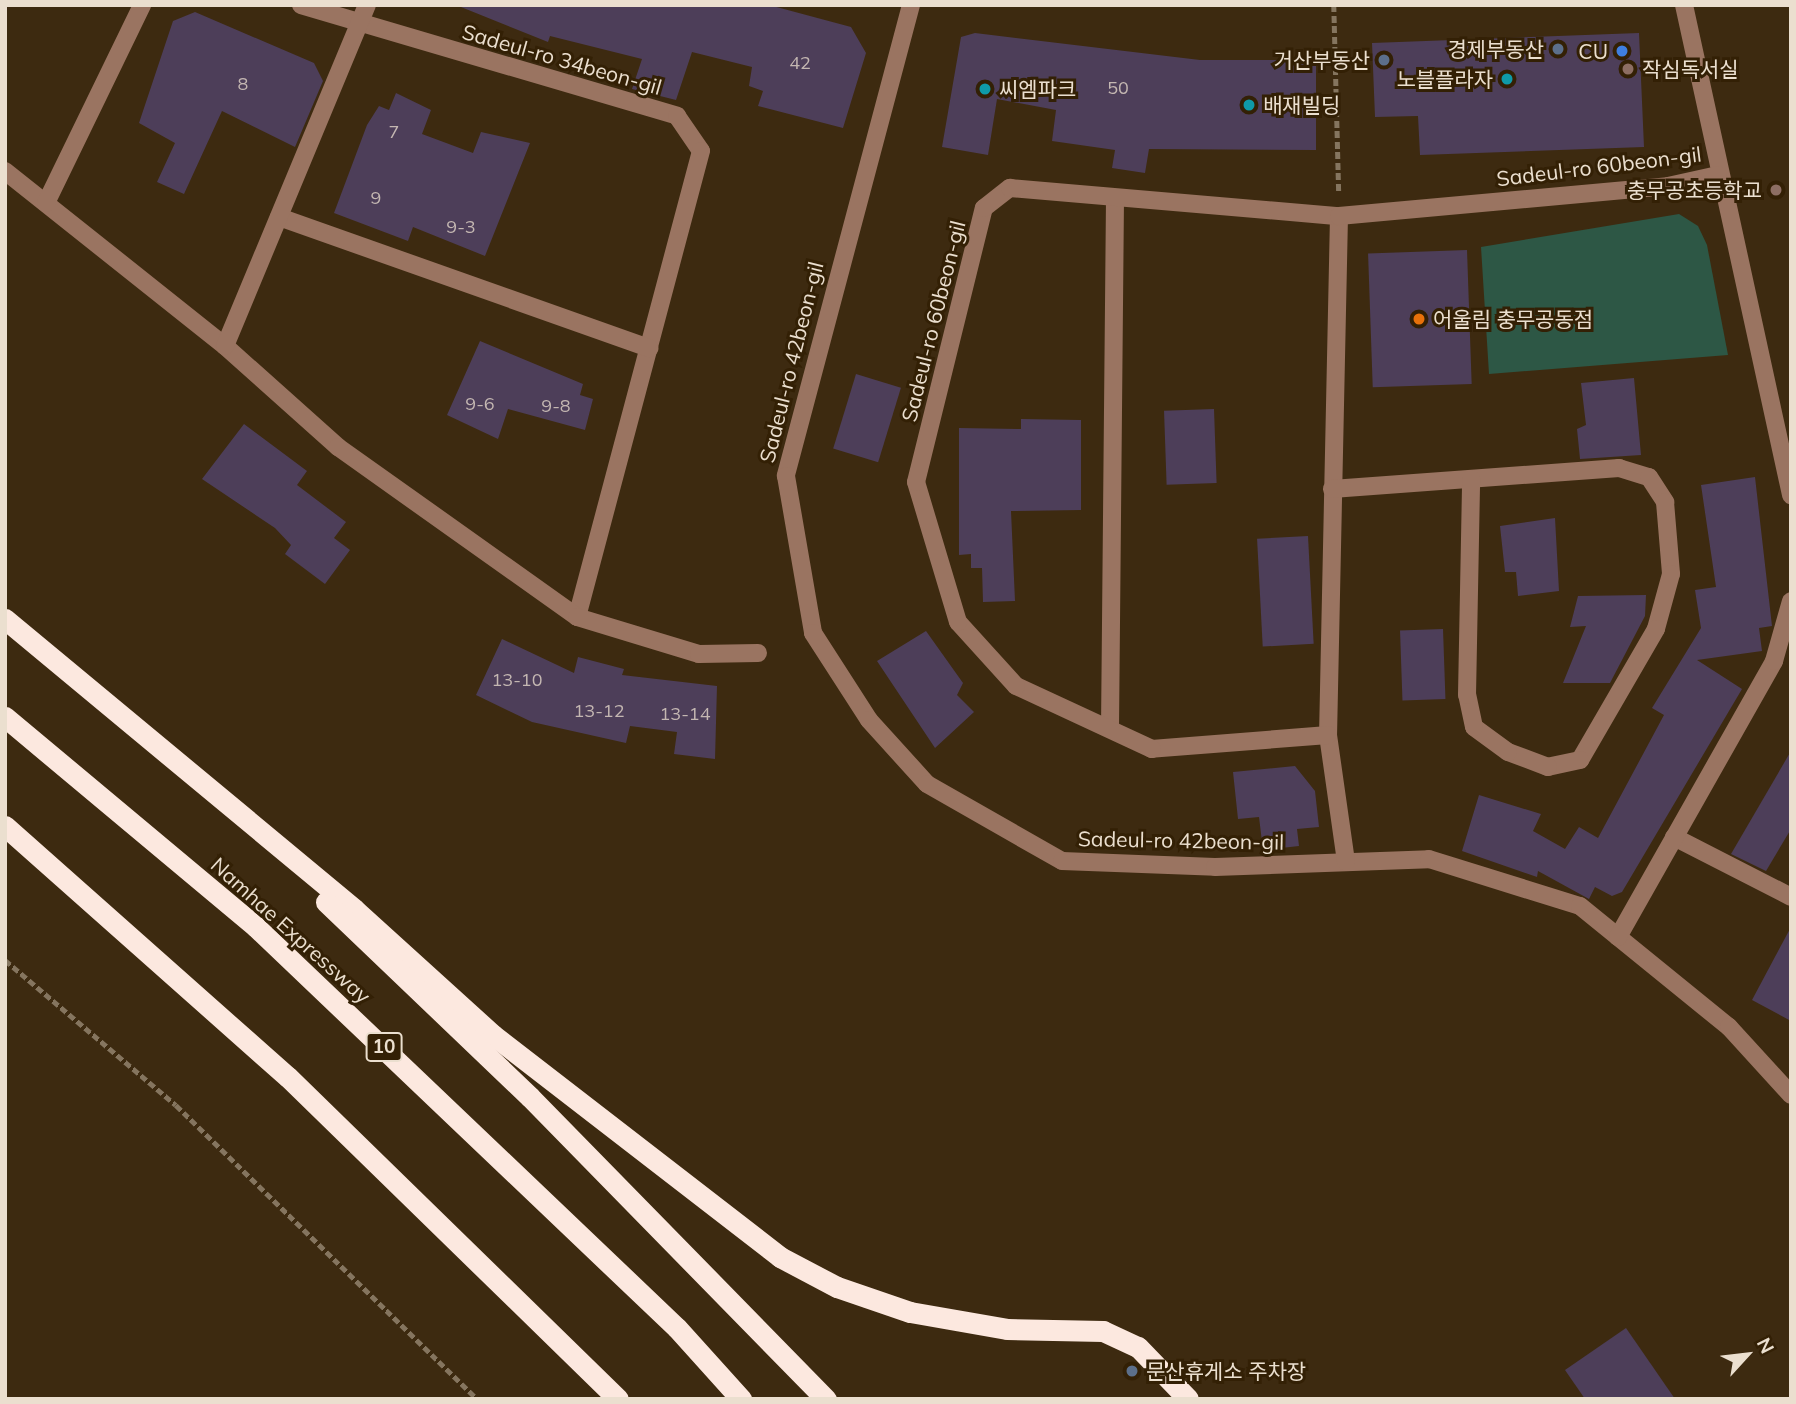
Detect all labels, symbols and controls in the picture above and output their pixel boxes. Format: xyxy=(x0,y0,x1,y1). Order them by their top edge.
street label: Sadeul-ro 34beon-gil xyxy=(459,18,665,100)
place label: 경제부동산 xyxy=(1447,36,1544,62)
place label: CU xyxy=(1578,38,1608,64)
marker: 경제부동산 xyxy=(1550,41,1566,57)
marker: CU xyxy=(1614,43,1630,59)
place label: 거산부동산 xyxy=(1273,47,1370,73)
house number: 42 xyxy=(789,52,811,74)
marker: 거산부동산 xyxy=(1376,52,1392,68)
place label: 작심독서실 xyxy=(1642,56,1739,82)
marker: 작심독서실 xyxy=(1620,61,1636,77)
place label: 노블플라자 xyxy=(1396,66,1493,92)
marker: 노블플라자 xyxy=(1499,71,1515,87)
house number: 8 xyxy=(238,73,248,95)
place label: 씨엠파크 xyxy=(999,76,1076,102)
house number: 50 xyxy=(1107,77,1129,99)
marker: 씨엠파크 xyxy=(977,81,993,97)
place label: 배재빌딩 xyxy=(1263,92,1340,118)
marker: 배재빌딩 xyxy=(1241,97,1257,113)
house number: 7 xyxy=(389,121,399,143)
street label: Sadeul-ro 60beon-gil xyxy=(1495,141,1703,191)
place label: 충무공초등학교 xyxy=(1627,177,1762,203)
marker: 충무공초등학교 xyxy=(1768,182,1784,198)
house number: 9 xyxy=(371,187,381,209)
house number: 9-3 xyxy=(446,216,476,238)
street label: Sadeul-ro 60beon-gil xyxy=(896,218,970,424)
street label: Sadeul-ro 42beon-gil xyxy=(754,259,828,465)
place label: 어울림 충무공동점 xyxy=(1433,306,1593,332)
marker: 어울림 충무공동점 xyxy=(1411,311,1427,327)
house number: 9-6 xyxy=(465,393,495,415)
house number: 9-8 xyxy=(541,395,571,417)
house number: 13-10 xyxy=(492,669,542,691)
house number: 13-12 xyxy=(574,700,624,722)
house number: 13-14 xyxy=(660,703,710,725)
street label: Sadeul-ro 42beon-gil xyxy=(1078,826,1284,854)
street label: Namhae Expressway xyxy=(206,852,376,1008)
road number: 10 xyxy=(365,1032,403,1063)
north arrow xyxy=(1712,1320,1782,1390)
text: N xyxy=(1752,1334,1780,1357)
place label: 문산휴게소 주차장 xyxy=(1146,1358,1306,1384)
marker: 문산휴게소 주차장 xyxy=(1124,1363,1140,1379)

